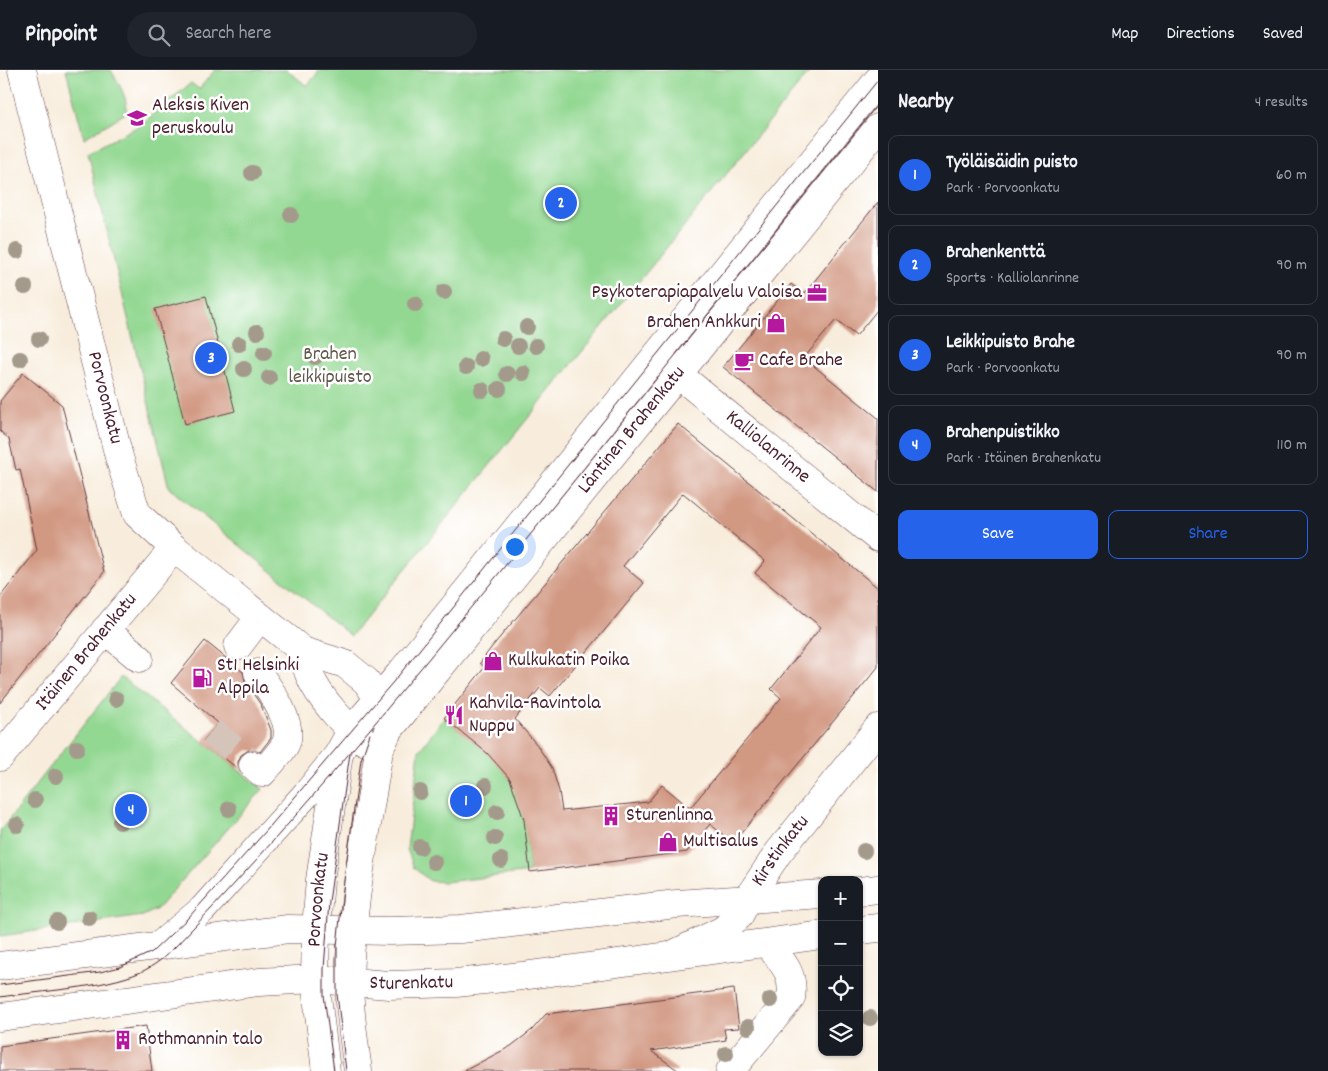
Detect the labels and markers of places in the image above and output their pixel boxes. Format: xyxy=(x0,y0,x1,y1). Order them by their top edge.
place label: Aleksis Kiven peruskoulu xyxy=(152,92,249,143)
school or university icon: Aleksis Kiven peruskoulu xyxy=(126,107,148,129)
pin: 2 xyxy=(545,184,577,222)
place label: Psykoterapiapalvelu Valoisa xyxy=(591,279,803,307)
office icon: Psykoterapiapalvelu Valoisa xyxy=(806,282,828,304)
place label: Brahen Ankkuri xyxy=(647,309,761,337)
shop icon: Brahen Ankkuri xyxy=(765,312,787,334)
pin: 3 xyxy=(195,339,227,377)
place label: Cafe Brahe xyxy=(759,347,843,375)
cafe icon: Cafe Brahe xyxy=(733,350,755,372)
place label: Kulkukatin Poika xyxy=(508,647,630,675)
shop icon: Kulkukatin Poika xyxy=(482,650,504,672)
place label: St1 Helsinki Alppila xyxy=(217,652,299,703)
fuel station icon: St1 Helsinki Alppila xyxy=(191,667,213,689)
place label: Kahvila-Ravintola Nuppu xyxy=(469,690,601,741)
restaurant icon: Kahvila-Ravintola Nuppu xyxy=(443,704,465,726)
pin: 1 xyxy=(450,782,482,820)
pin: 4 xyxy=(115,791,147,829)
place label: Sturenlinna xyxy=(626,802,713,830)
building icon: Sturenlinna xyxy=(600,805,622,827)
place label: Multisalus xyxy=(683,828,759,856)
shop icon: Multisalus xyxy=(657,831,679,853)
place label: Rothmannin talo xyxy=(138,1026,263,1054)
building icon: Rothmannin talo xyxy=(112,1029,134,1051)

